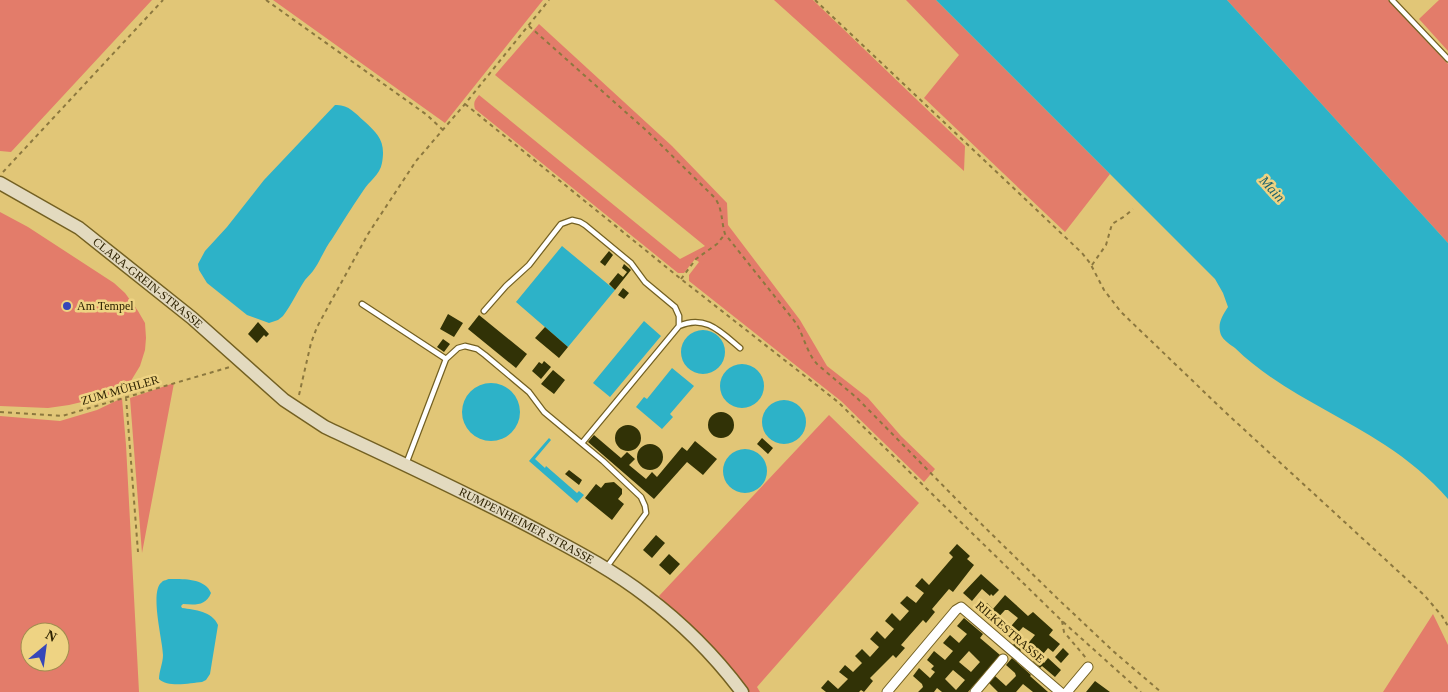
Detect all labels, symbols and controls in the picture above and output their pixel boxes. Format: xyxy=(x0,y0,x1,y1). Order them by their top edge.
water label: Main xyxy=(1256,172,1288,205)
street label: CLARA-GREIN-STRASSE xyxy=(90,235,206,331)
place label: Am Tempel xyxy=(77,299,134,313)
marker: Am Tempel xyxy=(61,300,73,312)
street label: ZUM MÜHLER xyxy=(79,372,161,408)
street label: RUMPENHEIMER STRASSE xyxy=(457,485,596,567)
street label: RILKESTRASSE xyxy=(973,598,1047,666)
north arrow xyxy=(20,622,70,672)
text: N xyxy=(43,627,59,645)

